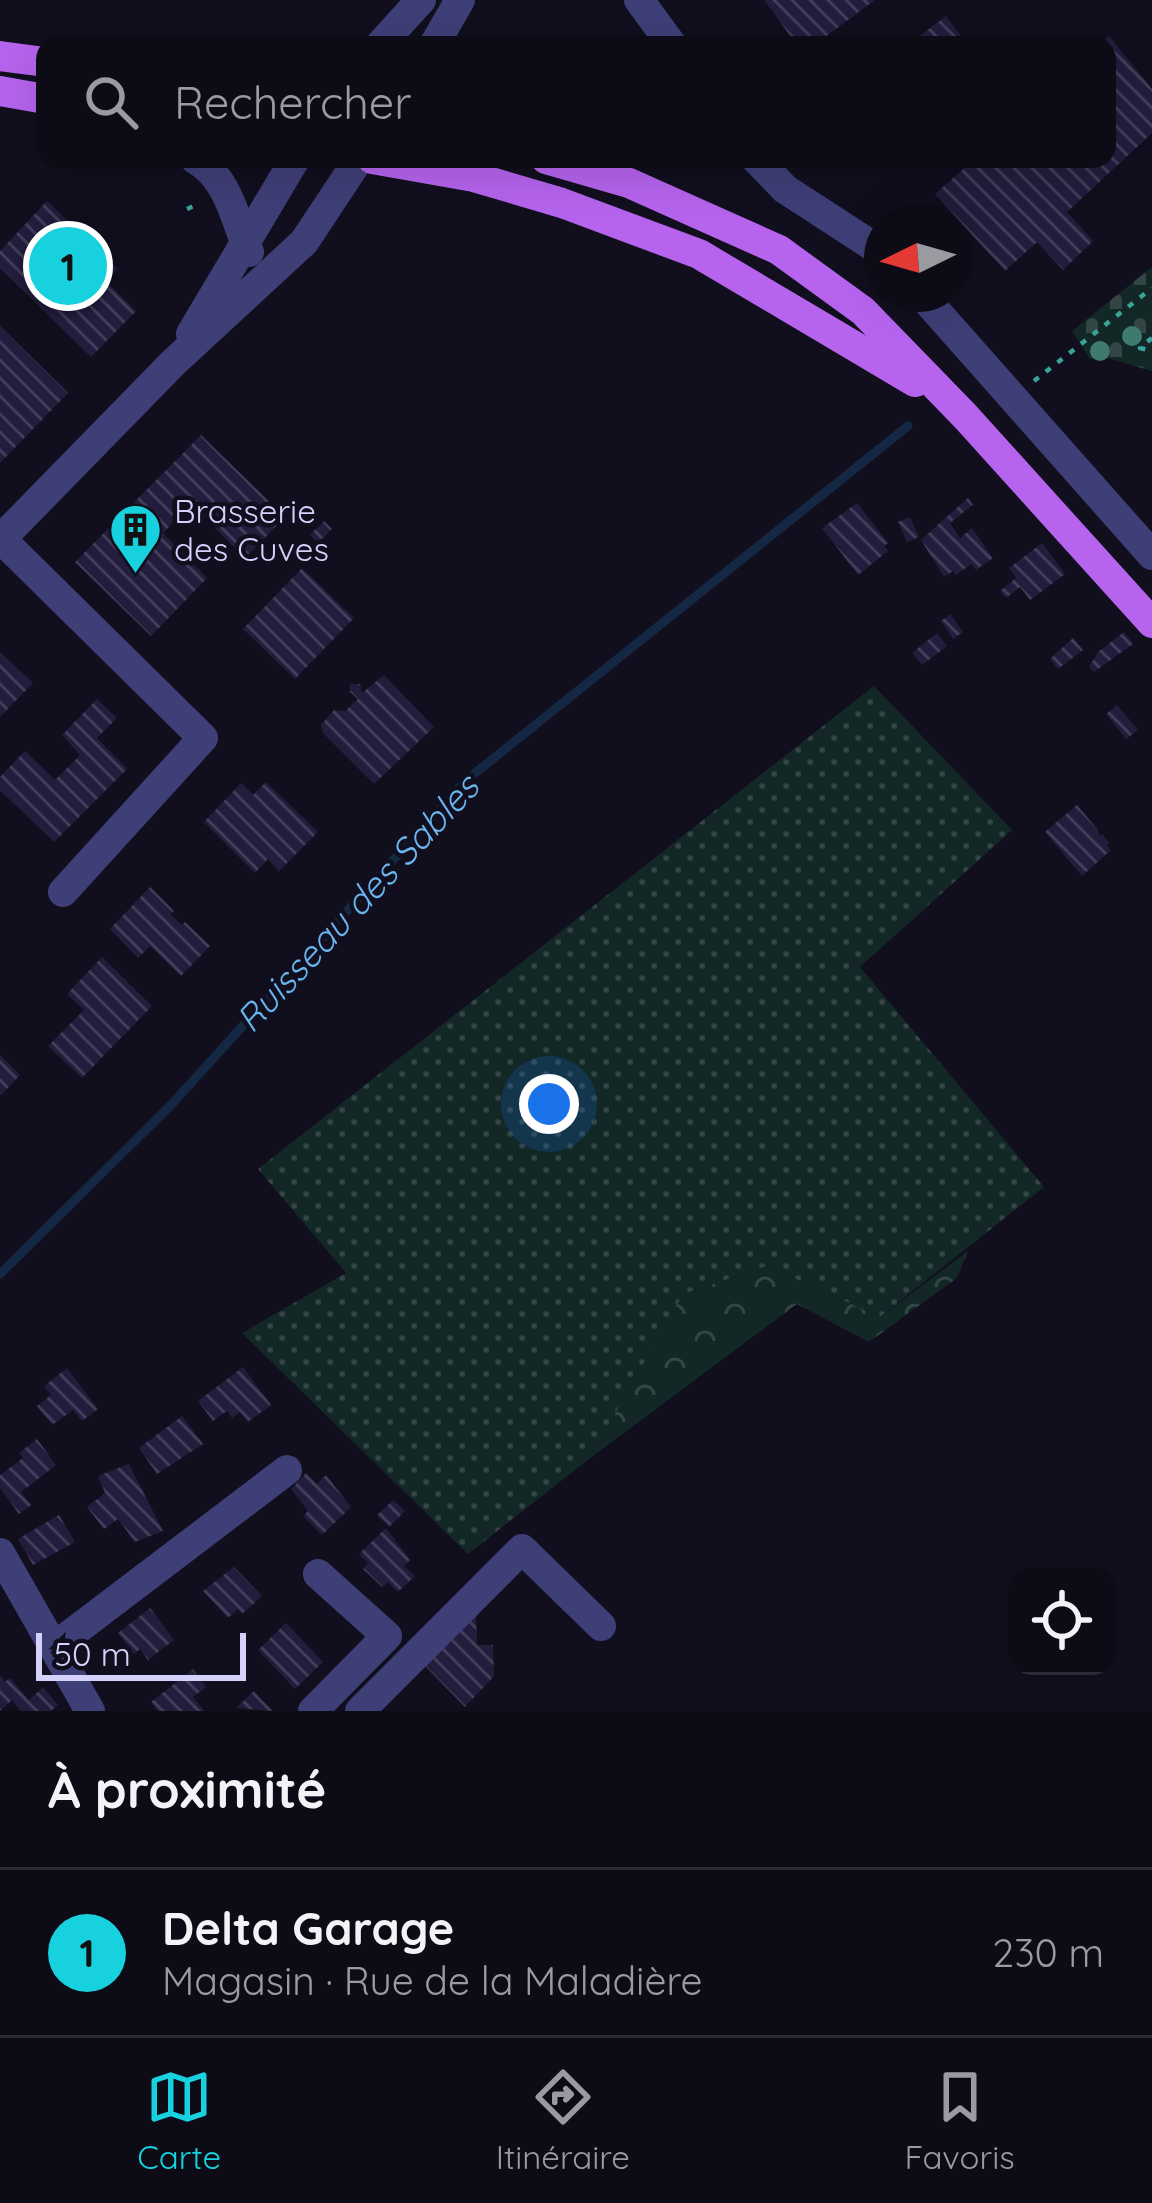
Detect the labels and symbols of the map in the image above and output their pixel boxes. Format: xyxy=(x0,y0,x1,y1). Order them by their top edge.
north arrow xyxy=(864,204,972,312)
pin: 1 xyxy=(29,221,107,311)
place label: Brasserie des Cuves xyxy=(174,490,329,569)
building icon: Brasserie des Cuves xyxy=(107,502,163,576)
water label: Ruisseau des Sables xyxy=(226,763,489,1041)
your location xyxy=(519,1074,579,1134)
scale bar xyxy=(36,1627,246,1680)

